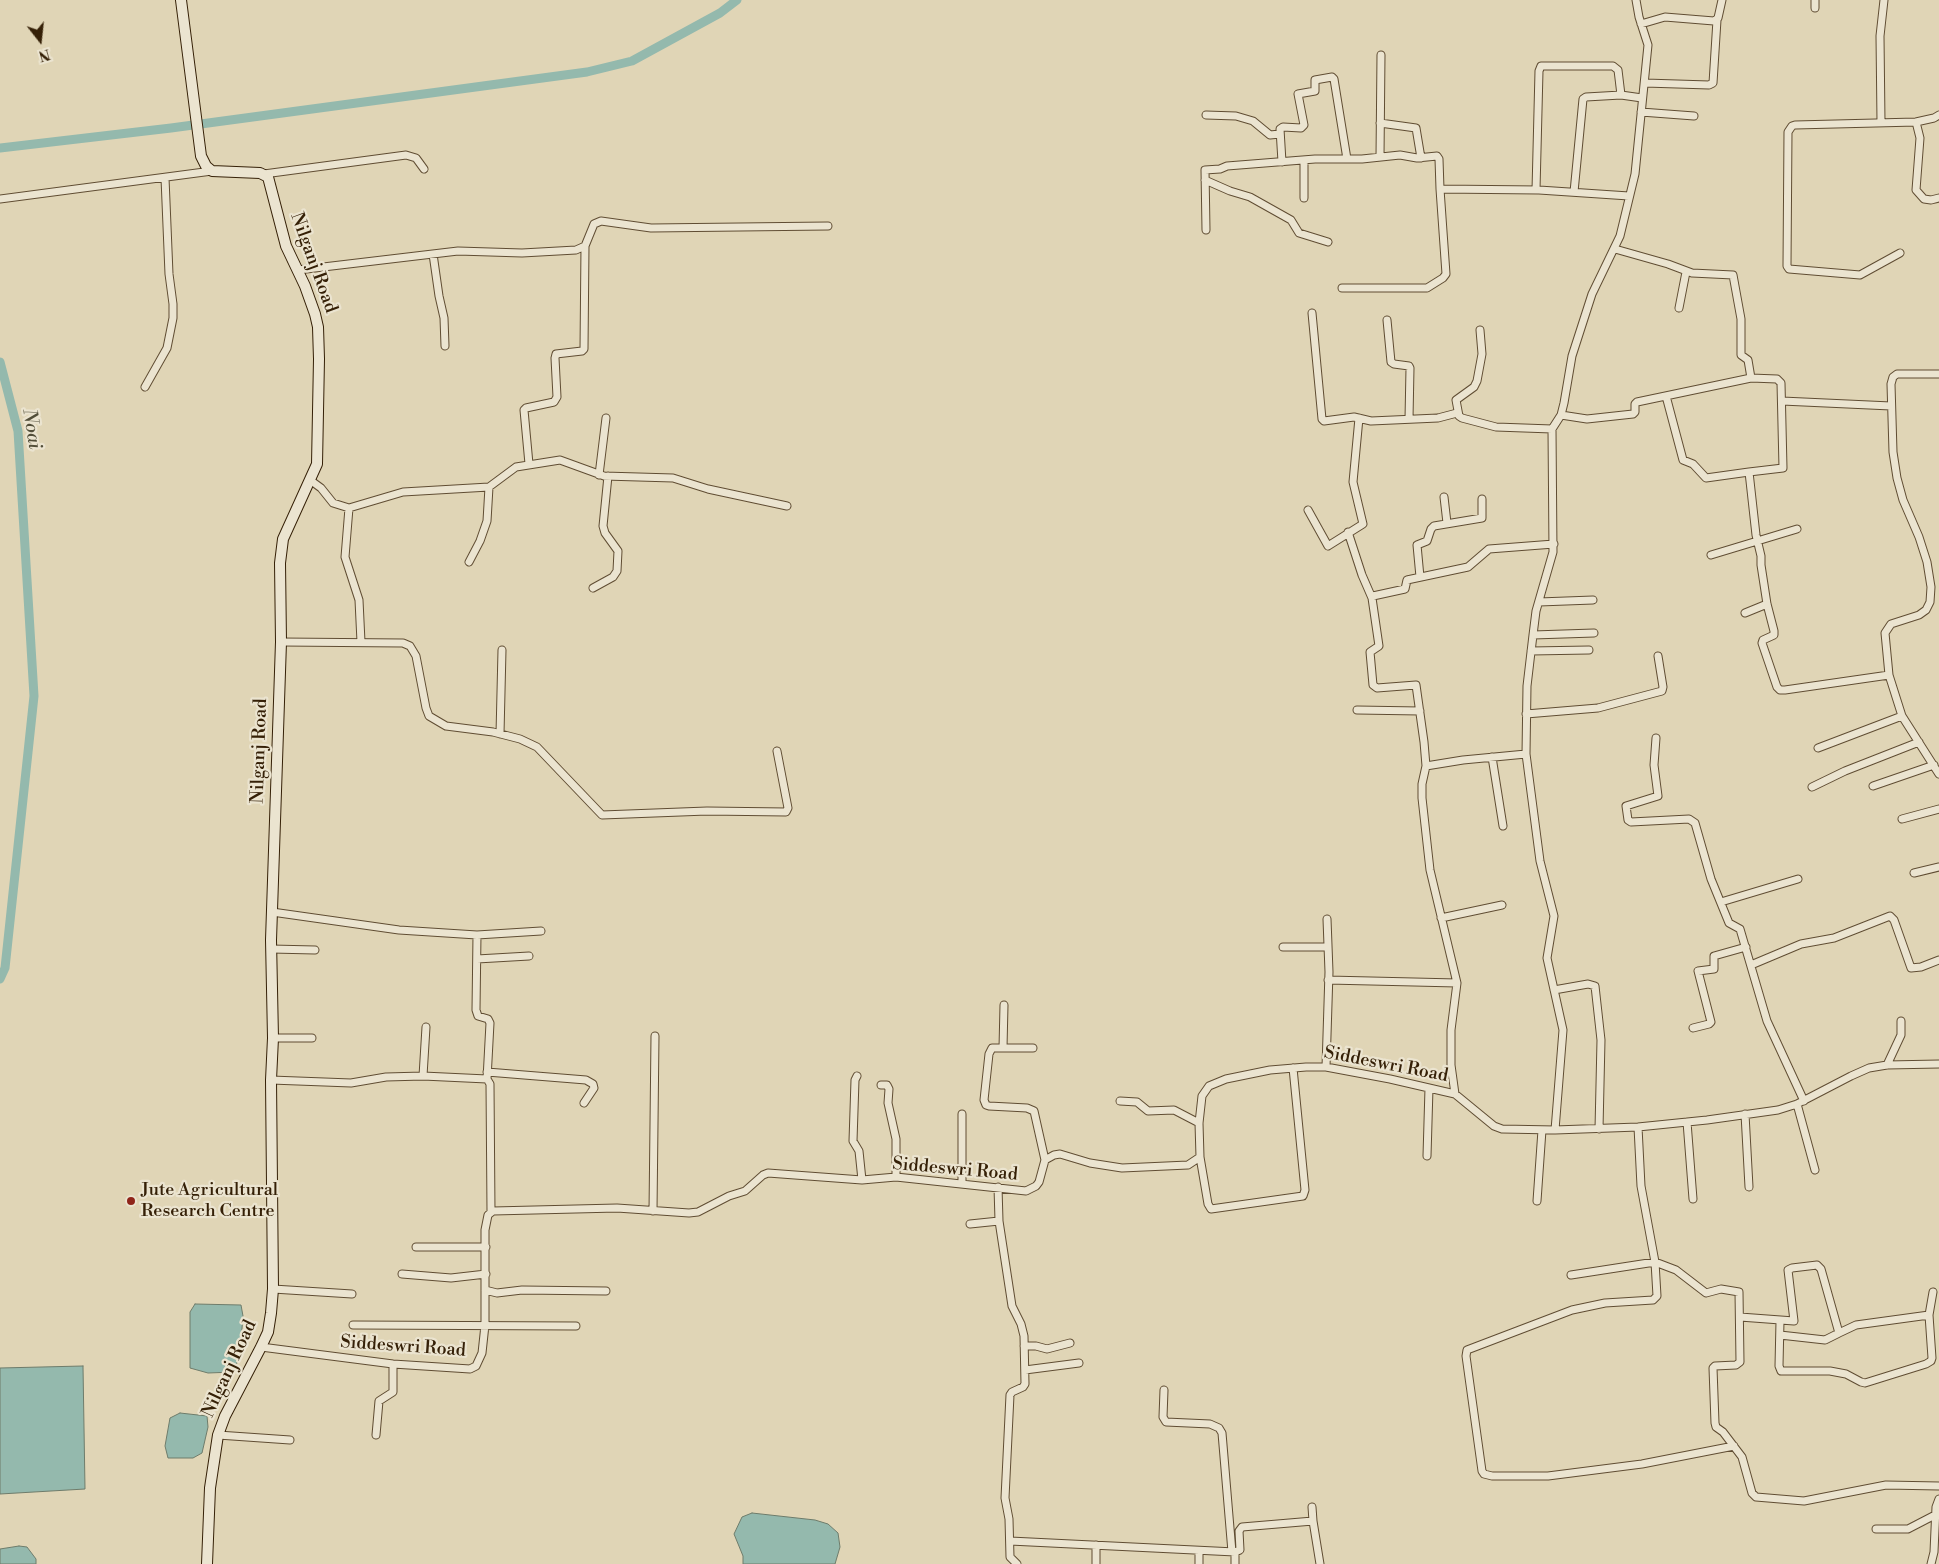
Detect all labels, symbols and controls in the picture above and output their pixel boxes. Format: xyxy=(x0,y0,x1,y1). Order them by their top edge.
north arrow xyxy=(15,15,65,65)
text: N xyxy=(36,44,52,65)
street label: Nilganj Road xyxy=(285,210,341,316)
water label: Noai xyxy=(17,407,45,451)
street label: Nilganj Road xyxy=(247,698,273,804)
street label: Siddeswri Road xyxy=(1322,1042,1450,1088)
street label: Siddeswri Road xyxy=(891,1154,1019,1186)
place label: Jute Agricultural Research Centre xyxy=(141,1180,278,1222)
marker: Jute Agricultural Research Centre xyxy=(125,1195,137,1207)
street label: Nilganj Road xyxy=(198,1317,262,1421)
street label: Siddeswri Road xyxy=(339,1332,467,1362)

